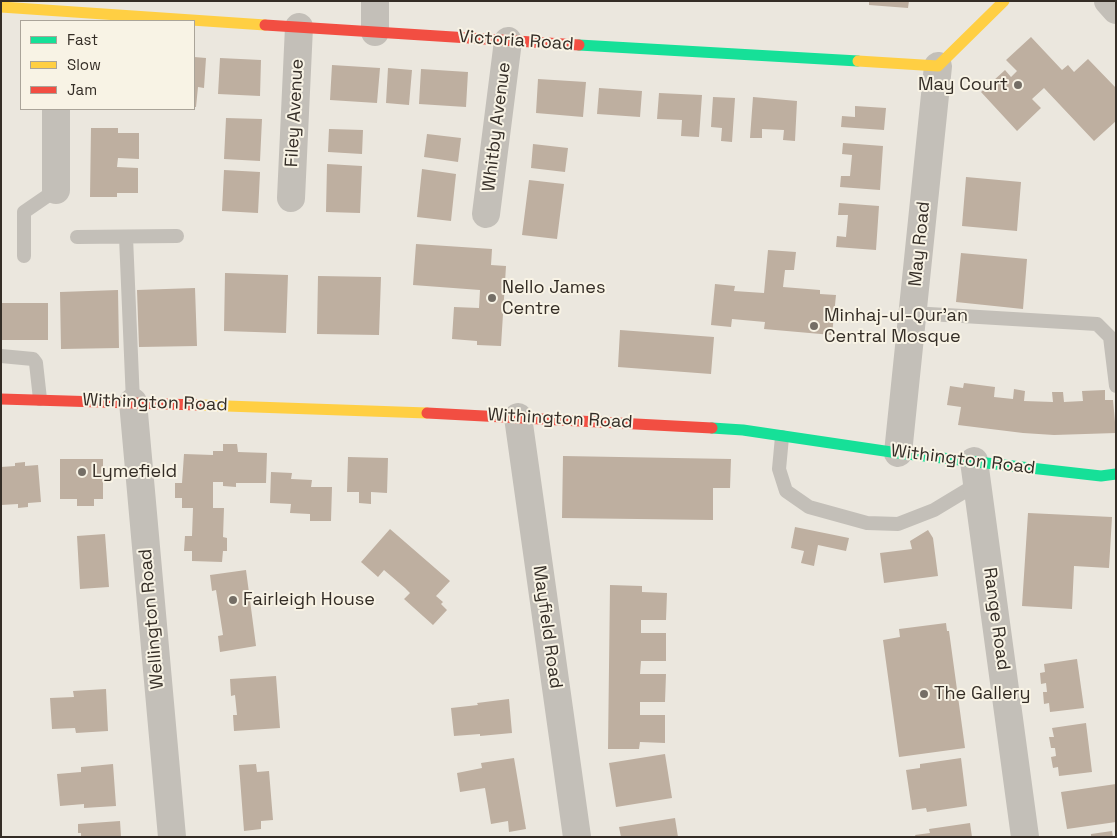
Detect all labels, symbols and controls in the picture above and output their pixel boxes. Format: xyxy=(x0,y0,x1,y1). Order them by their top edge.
legend xyxy=(20,20,195,110)
street label: Victoria Road xyxy=(458,26,574,56)
text: Fast xyxy=(67,30,98,49)
text: Slow xyxy=(67,55,101,74)
street label: Filey Avenue xyxy=(281,58,309,168)
street label: Whitby Avenue xyxy=(478,61,516,193)
place label: May Court xyxy=(918,74,1008,96)
marker: May Court xyxy=(1012,79,1024,91)
text: Jam xyxy=(67,80,97,99)
street label: May Road xyxy=(905,200,935,288)
place label: Nello James Centre xyxy=(502,277,605,320)
marker: Nello James Centre xyxy=(486,292,498,304)
place label: Minhaj-ul-Qur'an Central Mosque xyxy=(824,305,968,348)
marker: Minhaj-ul-Qur'an Central Mosque xyxy=(808,320,820,332)
street label: Withington Road xyxy=(82,390,228,416)
street label: Withington Road xyxy=(487,404,633,434)
street label: Withington Road xyxy=(890,440,1036,480)
place label: Lymefield xyxy=(92,461,177,483)
marker: Lymefield xyxy=(76,466,88,478)
street label: Wellington Road xyxy=(135,548,169,690)
street label: Mayfield Road xyxy=(528,564,566,690)
street label: Range Road xyxy=(978,566,1014,672)
place label: Fairleigh House xyxy=(243,589,375,611)
marker: Fairleigh House xyxy=(227,594,239,606)
place label: The Gallery xyxy=(934,683,1030,705)
marker: The Gallery xyxy=(918,688,930,700)

